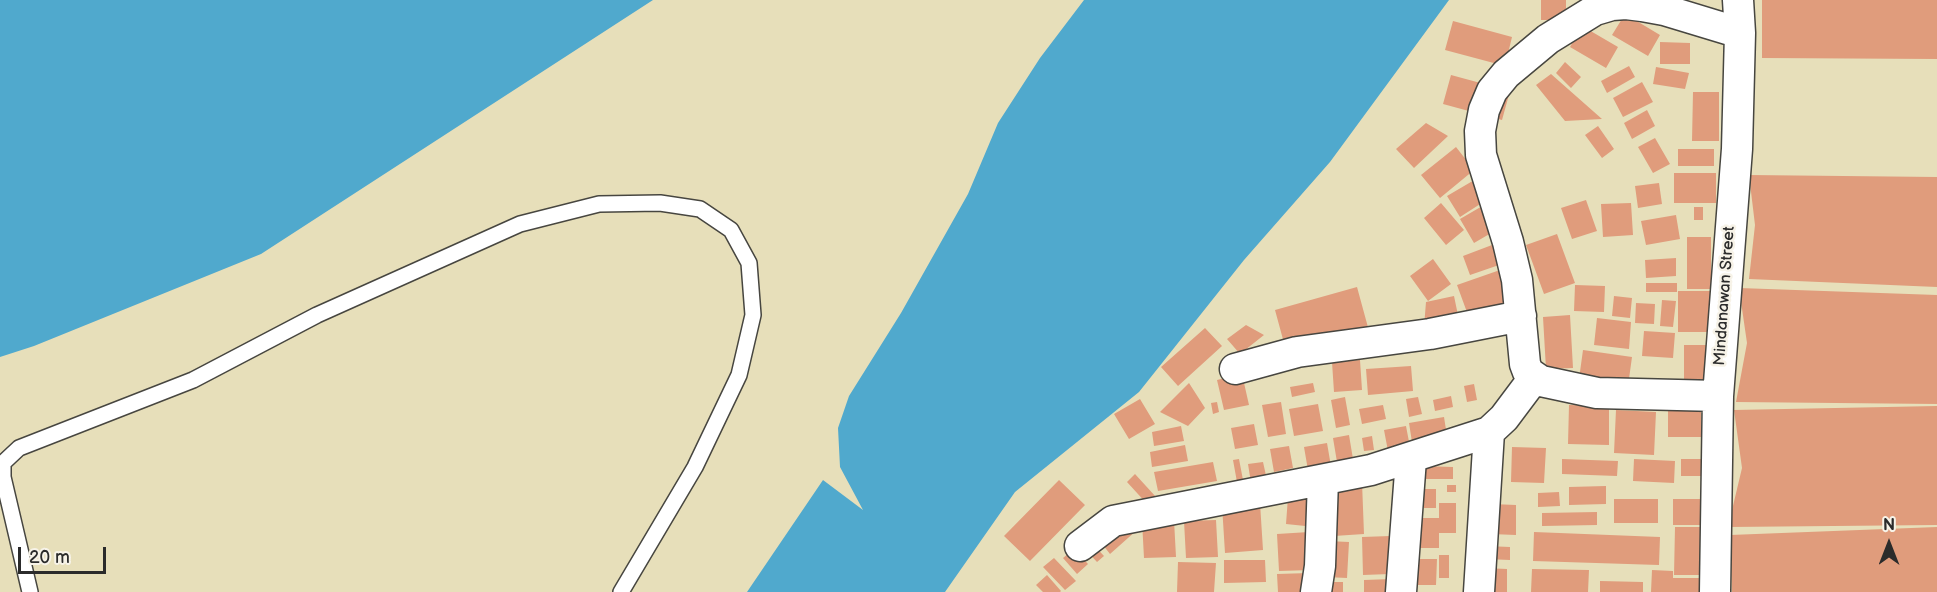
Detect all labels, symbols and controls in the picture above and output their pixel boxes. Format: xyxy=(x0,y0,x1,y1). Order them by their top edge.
street label: Mindanawan Street xyxy=(1711,226,1739,366)
north arrow xyxy=(1859,514,1919,574)
text: N xyxy=(1883,516,1895,535)
scale bar xyxy=(21,535,110,573)
text: 20 m xyxy=(29,547,70,568)

